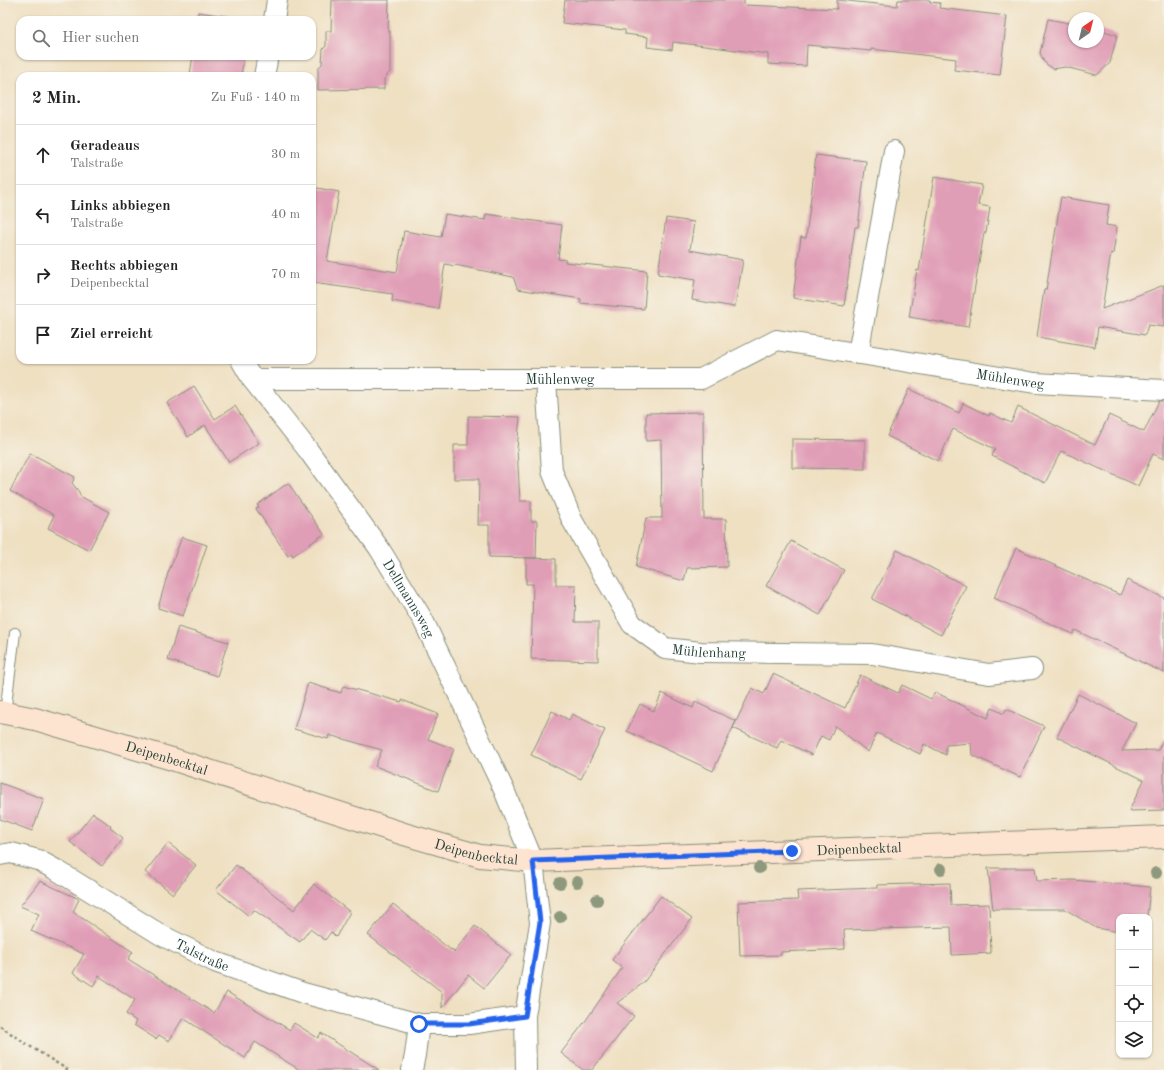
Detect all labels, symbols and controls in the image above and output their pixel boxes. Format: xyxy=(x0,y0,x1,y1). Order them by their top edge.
north arrow xyxy=(1068,12,1104,48)
search box xyxy=(16,16,316,60)
icon: search xyxy=(30,27,52,49)
text: Hier suchen xyxy=(62,31,139,46)
text: 2 Min. xyxy=(32,90,81,107)
text: Zu Fuß · 140 m xyxy=(211,91,300,104)
text: Geradeaus xyxy=(70,139,139,154)
icon: ahead xyxy=(32,144,54,166)
text: 30 m xyxy=(271,148,300,161)
text: Talstraße xyxy=(70,157,123,170)
text: Links abbiegen xyxy=(70,199,171,214)
icon: left xyxy=(32,204,54,226)
text: 40 m xyxy=(271,208,300,221)
text: Talstraße xyxy=(70,217,123,230)
text: Rechts abbiegen xyxy=(70,259,178,274)
icon: right xyxy=(32,264,54,286)
text: 70 m xyxy=(271,268,300,281)
text: Deipenbecktal xyxy=(70,277,149,290)
icon: arrive xyxy=(32,324,54,346)
text: Ziel erreicht xyxy=(70,327,153,342)
street label: Mühlenweg xyxy=(975,367,1045,392)
street label: Mühlenweg xyxy=(526,373,595,387)
street label: Dellmannsweg xyxy=(380,557,437,640)
street label: Mühlenhang xyxy=(671,643,746,661)
street label: Deipenbecktal xyxy=(124,740,209,778)
street label: Deipenbecktal xyxy=(433,837,519,868)
street label: Deipenbecktal xyxy=(816,841,902,858)
route end xyxy=(783,842,801,860)
map controls xyxy=(1116,914,1152,1058)
button: + xyxy=(1116,914,1152,950)
street label: Talstraße xyxy=(173,937,230,974)
button: − xyxy=(1116,950,1152,986)
button: locate xyxy=(1116,986,1152,1022)
route start xyxy=(410,1015,428,1033)
button: layers xyxy=(1116,1022,1152,1058)

